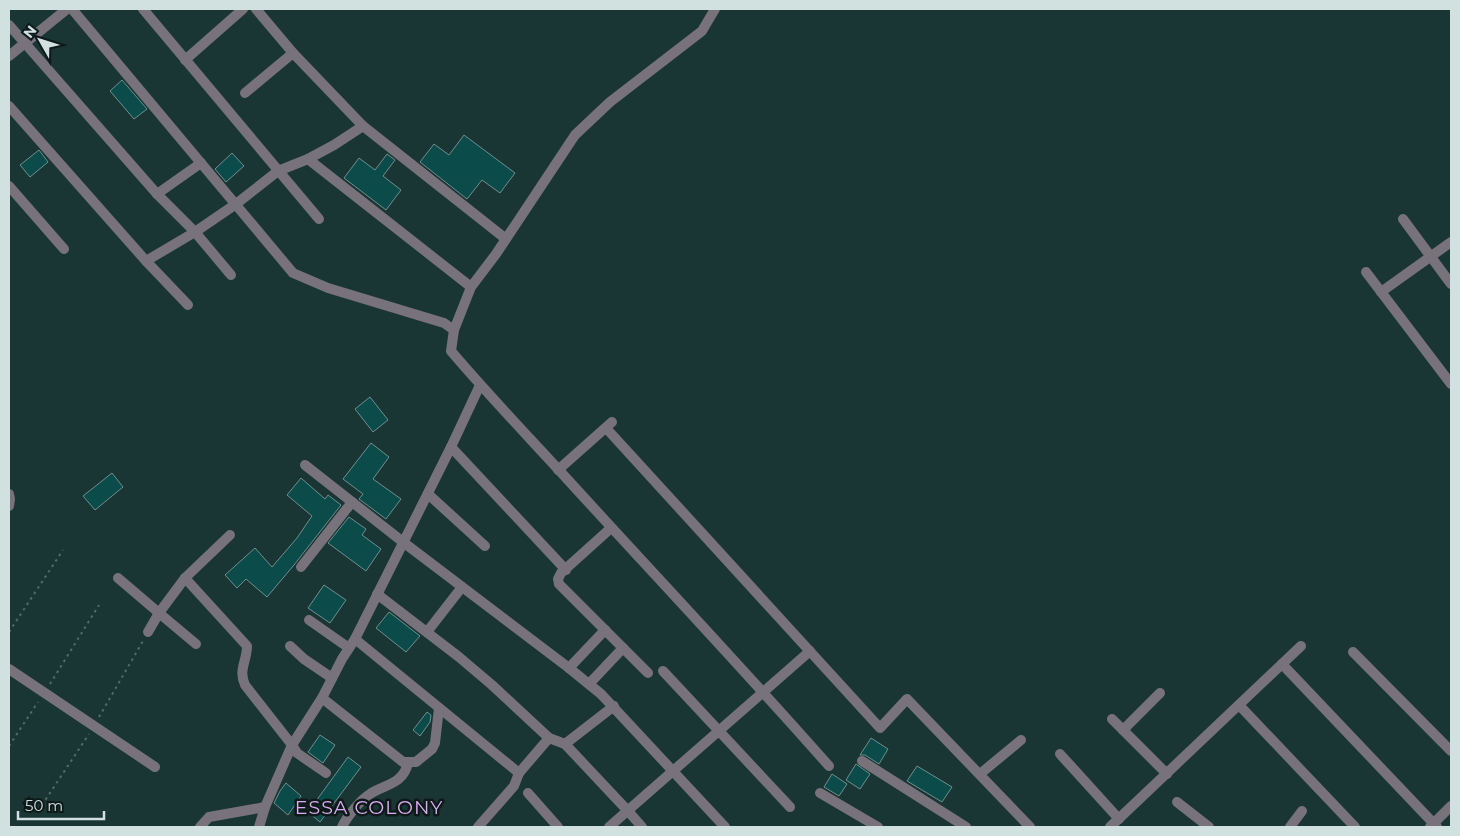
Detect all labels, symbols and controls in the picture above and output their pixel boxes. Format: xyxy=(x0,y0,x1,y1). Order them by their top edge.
north arrow xyxy=(15,15,65,65)
text: N xyxy=(19,22,40,42)
scale bar xyxy=(18,788,104,820)
text: 50 m xyxy=(25,796,63,815)
district label: ESSA COLONY xyxy=(295,796,443,819)

